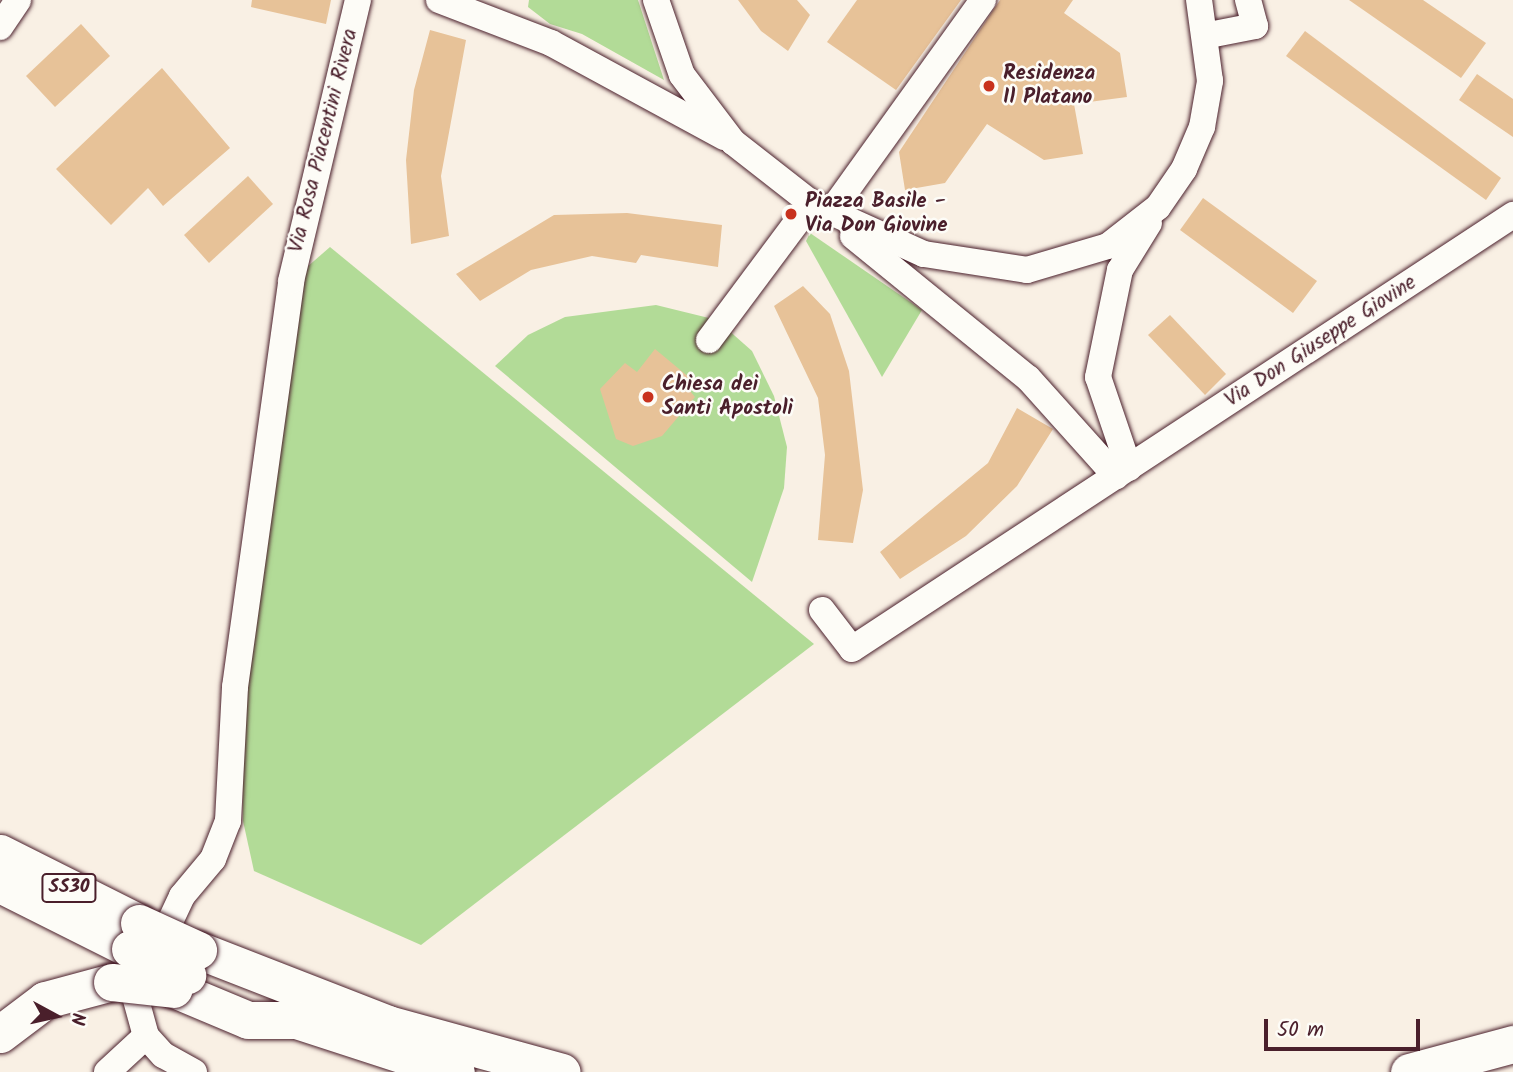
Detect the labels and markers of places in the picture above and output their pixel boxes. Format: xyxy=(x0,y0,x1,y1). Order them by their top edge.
place label: Residenza Il Platano xyxy=(1003,61,1095,111)
marker: Residenza Il Platano xyxy=(981,78,997,94)
place label: Piazza Basile - Via Don Giovine xyxy=(805,189,947,239)
marker: Piazza Basile - Via Don Giovine xyxy=(783,206,799,222)
place label: Chiesa dei Santi Apostoli xyxy=(662,372,793,422)
marker: Chiesa dei Santi Apostoli xyxy=(640,389,656,405)

